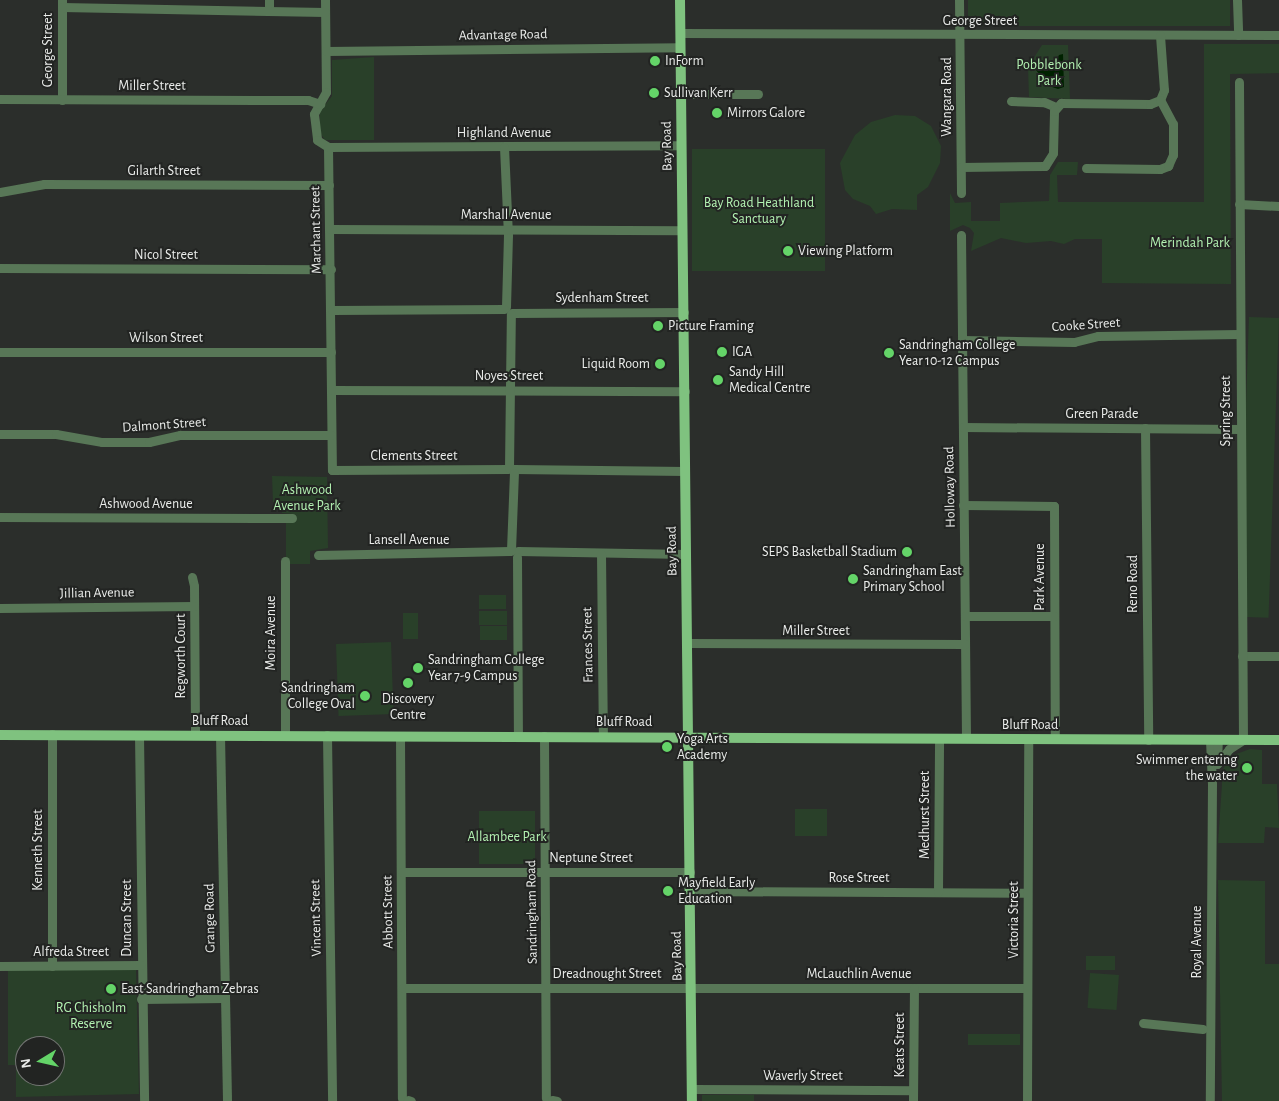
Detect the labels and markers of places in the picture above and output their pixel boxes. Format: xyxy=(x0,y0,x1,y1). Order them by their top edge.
place label: InForm xyxy=(665,53,704,69)
marker: InForm xyxy=(649,55,661,67)
place label: Sullivan Kerr xyxy=(664,85,732,101)
marker: Sullivan Kerr xyxy=(648,87,660,99)
place label: Mirrors Galore xyxy=(727,105,805,121)
marker: Mirrors Galore xyxy=(711,107,723,119)
place label: Viewing Platform xyxy=(798,243,893,259)
marker: Viewing Platform xyxy=(782,245,794,257)
place label: Picture Framing xyxy=(668,318,754,334)
marker: Picture Framing xyxy=(652,320,664,332)
place label: Sandringham College Year 10-12 Campus xyxy=(899,337,1016,370)
place label: IGA xyxy=(732,344,752,360)
marker: IGA xyxy=(716,346,728,358)
marker: Sandringham College Year 10-12 Campus xyxy=(883,347,895,359)
place label: Liquid Room xyxy=(581,356,650,372)
marker: Liquid Room xyxy=(654,358,666,370)
place label: Sandy Hill Medical Centre xyxy=(729,364,810,397)
marker: Sandy Hill Medical Centre xyxy=(711,373,725,387)
place label: SEPS Basketball Stadium xyxy=(762,544,897,560)
marker: SEPS Basketball Stadium xyxy=(901,546,913,558)
place label: Sandringham East Primary School xyxy=(863,563,962,596)
marker: Sandringham East Primary School xyxy=(847,573,859,585)
place label: Sandringham College Year 7-9 Campus xyxy=(428,652,545,684)
marker: Sandringham College Year 7-9 Campus xyxy=(412,662,424,674)
marker: Discovery Centre xyxy=(402,677,414,689)
place label: Sandringham College Oval xyxy=(281,680,355,712)
marker: Sandringham College Oval xyxy=(359,690,371,702)
place label: Discovery Centre xyxy=(382,691,434,724)
place label: Yoga Arts Academy xyxy=(677,731,728,764)
marker: Yoga Arts Academy xyxy=(661,741,673,753)
place label: Swimmer entering the water xyxy=(1136,752,1237,784)
marker: Swimmer entering the water xyxy=(1241,762,1253,774)
place label: Mayfield Early Education xyxy=(678,875,755,908)
marker: Mayfield Early Education xyxy=(662,885,674,897)
place label: East Sandringham Zebras xyxy=(121,981,259,997)
marker: East Sandringham Zebras xyxy=(105,983,117,995)

